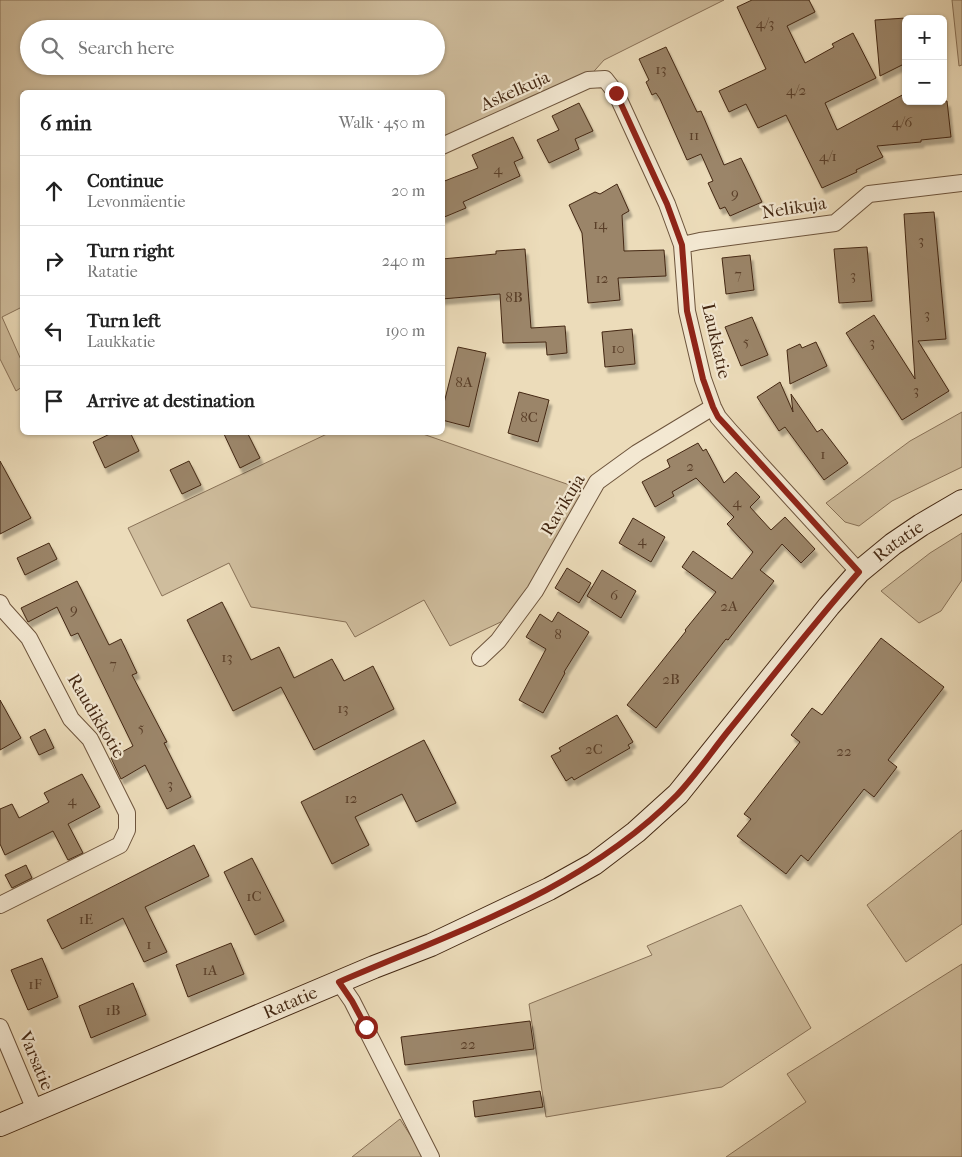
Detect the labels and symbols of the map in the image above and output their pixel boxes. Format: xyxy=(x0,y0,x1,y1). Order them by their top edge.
house number: 4/3 xyxy=(756,14,774,32)
house number: 13 xyxy=(655,60,667,78)
street label: Askelkuja xyxy=(476,66,553,116)
house number: 4/2 xyxy=(786,81,806,99)
route end xyxy=(605,82,628,105)
house number: 4/6 xyxy=(892,113,913,131)
house number: 11 xyxy=(689,126,699,144)
house number: 4/1 xyxy=(819,147,837,165)
house number: 4 xyxy=(494,160,504,178)
house number: 9 xyxy=(731,184,739,202)
street label: Nelikuja xyxy=(760,192,828,223)
house number: 14 xyxy=(593,215,608,233)
house number: 3 xyxy=(918,231,924,249)
house number: 7 xyxy=(734,265,742,283)
house number: 3 xyxy=(850,266,856,284)
house number: 12 xyxy=(595,269,609,287)
house number: 8B xyxy=(505,288,523,306)
street label: Laukkatie xyxy=(697,301,735,381)
house number: 3 xyxy=(924,305,930,323)
house number: 5 xyxy=(743,332,749,350)
house number: 3 xyxy=(869,333,875,351)
house number: 10 xyxy=(611,339,625,357)
house number: 8A xyxy=(455,373,473,391)
house number: 3 xyxy=(913,381,919,399)
house number: 8C xyxy=(520,408,538,426)
house number: 1 xyxy=(820,445,826,463)
house number: 2 xyxy=(686,457,694,475)
street label: Ravikuja xyxy=(536,470,590,540)
house number: 4 xyxy=(733,493,743,511)
street label: Ratatie xyxy=(869,516,927,567)
house number: 4 xyxy=(638,531,648,549)
house number: 6 xyxy=(610,586,619,604)
house number: 2A xyxy=(720,597,738,615)
house number: 9 xyxy=(70,600,78,618)
house number: 8 xyxy=(554,625,562,643)
house number: 13 xyxy=(221,648,233,666)
house number: 7 xyxy=(109,655,117,673)
street label: Raudikkotie xyxy=(63,670,129,762)
house number: 2B xyxy=(662,670,680,688)
house number: 13 xyxy=(337,699,349,717)
house number: 5 xyxy=(138,718,144,736)
house number: 2C xyxy=(585,740,603,758)
house number: 22 xyxy=(836,742,852,760)
house number: 3 xyxy=(167,775,173,793)
house number: 12 xyxy=(344,789,358,807)
house number: 4 xyxy=(68,791,78,809)
house number: 1C xyxy=(246,887,262,905)
house number: 1E xyxy=(79,910,93,928)
house number: 1 xyxy=(146,935,152,953)
house number: 1A xyxy=(202,961,218,979)
house number: 1F xyxy=(28,975,42,993)
street label: Ratatie xyxy=(260,982,321,1023)
house number: 1B xyxy=(105,1001,121,1019)
route start xyxy=(355,1016,378,1039)
street label: Varsatie xyxy=(14,1027,58,1094)
house number: 22 xyxy=(460,1035,476,1053)

